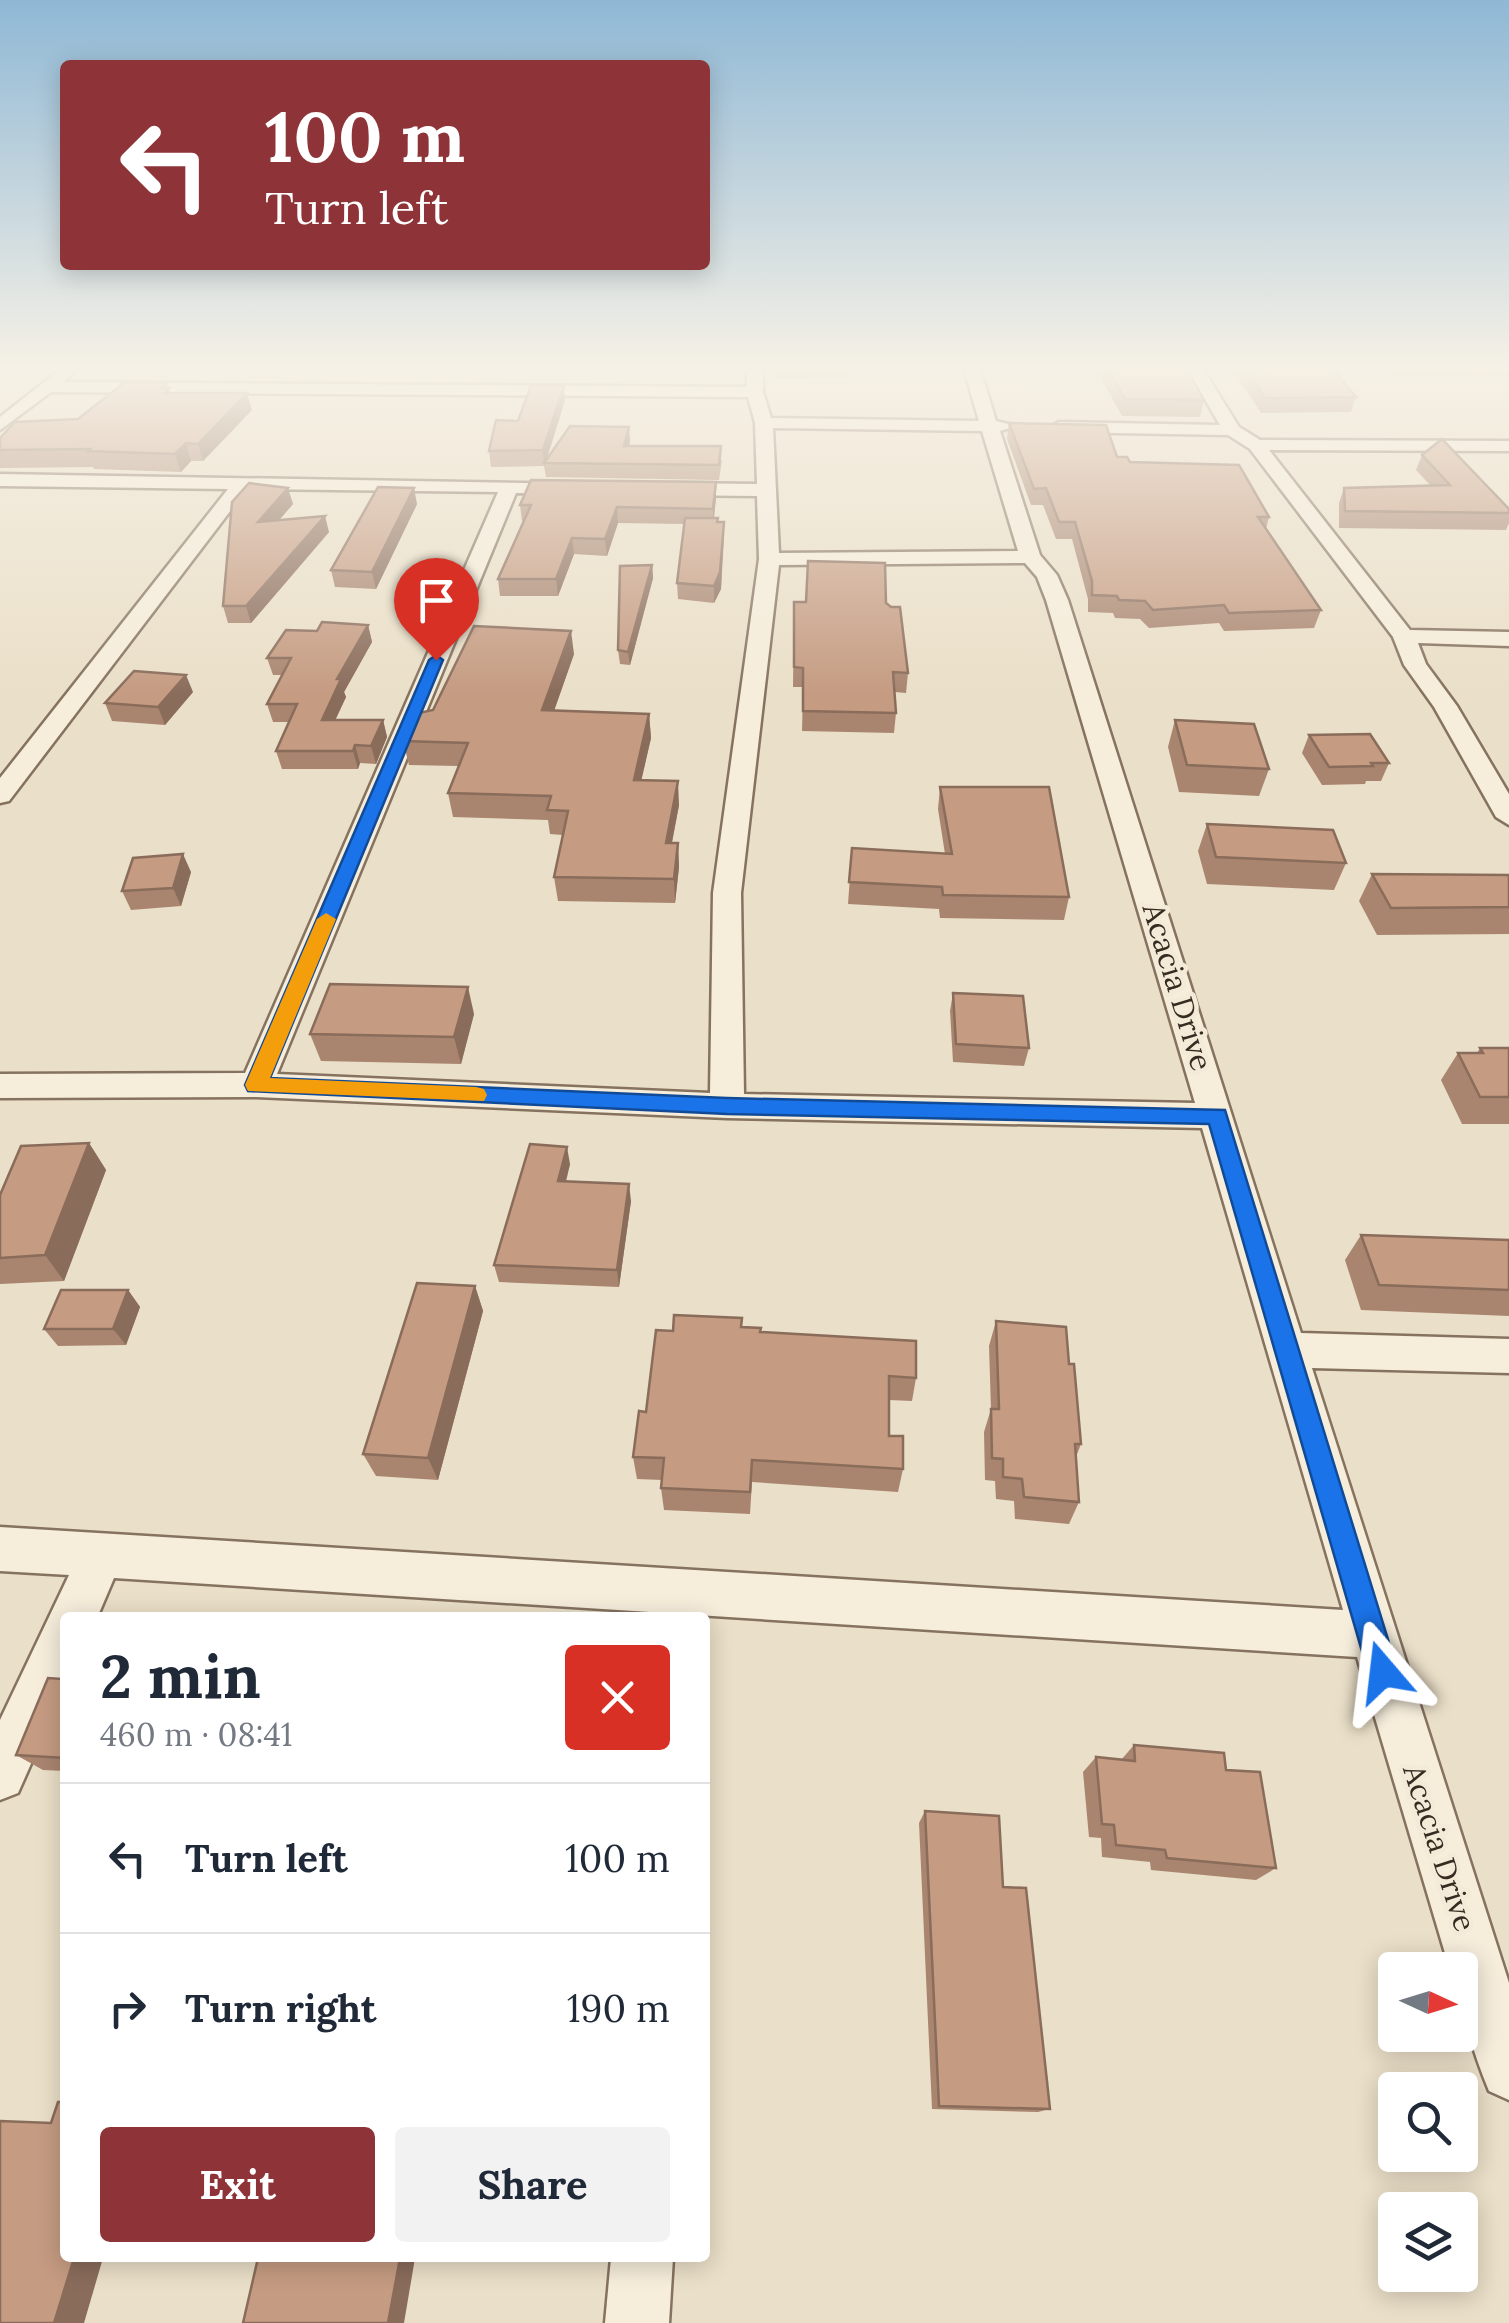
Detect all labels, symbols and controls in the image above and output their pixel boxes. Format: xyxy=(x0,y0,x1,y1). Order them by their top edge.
text: 100 m xyxy=(265,92,465,181)
icon: left xyxy=(100,100,230,230)
text: Turn left xyxy=(265,179,448,236)
pin xyxy=(394,558,479,661)
icon: arrive xyxy=(409,573,464,628)
street label: Acacia Drive xyxy=(1134,897,1221,1075)
position arrow xyxy=(1331,1620,1435,1724)
text: 2 min xyxy=(100,1638,261,1714)
button: close xyxy=(565,1645,670,1750)
text: 460 m · 08:41 xyxy=(100,1714,292,1755)
street label: Acacia Drive xyxy=(1395,1759,1485,1936)
icon: left xyxy=(100,1831,155,1886)
text: Turn left xyxy=(185,1834,348,1882)
text: 100 m xyxy=(565,1834,670,1882)
north arrow xyxy=(1378,1952,1478,2052)
map controls xyxy=(1378,1952,1478,2292)
icon: right xyxy=(100,1981,155,2036)
text: Turn right xyxy=(185,1984,376,2032)
text: 190 m xyxy=(567,1984,670,2032)
button: search xyxy=(1378,2072,1478,2172)
button: Exit xyxy=(100,2127,375,2242)
button: Share xyxy=(395,2127,670,2242)
button: layers xyxy=(1378,2192,1478,2292)

